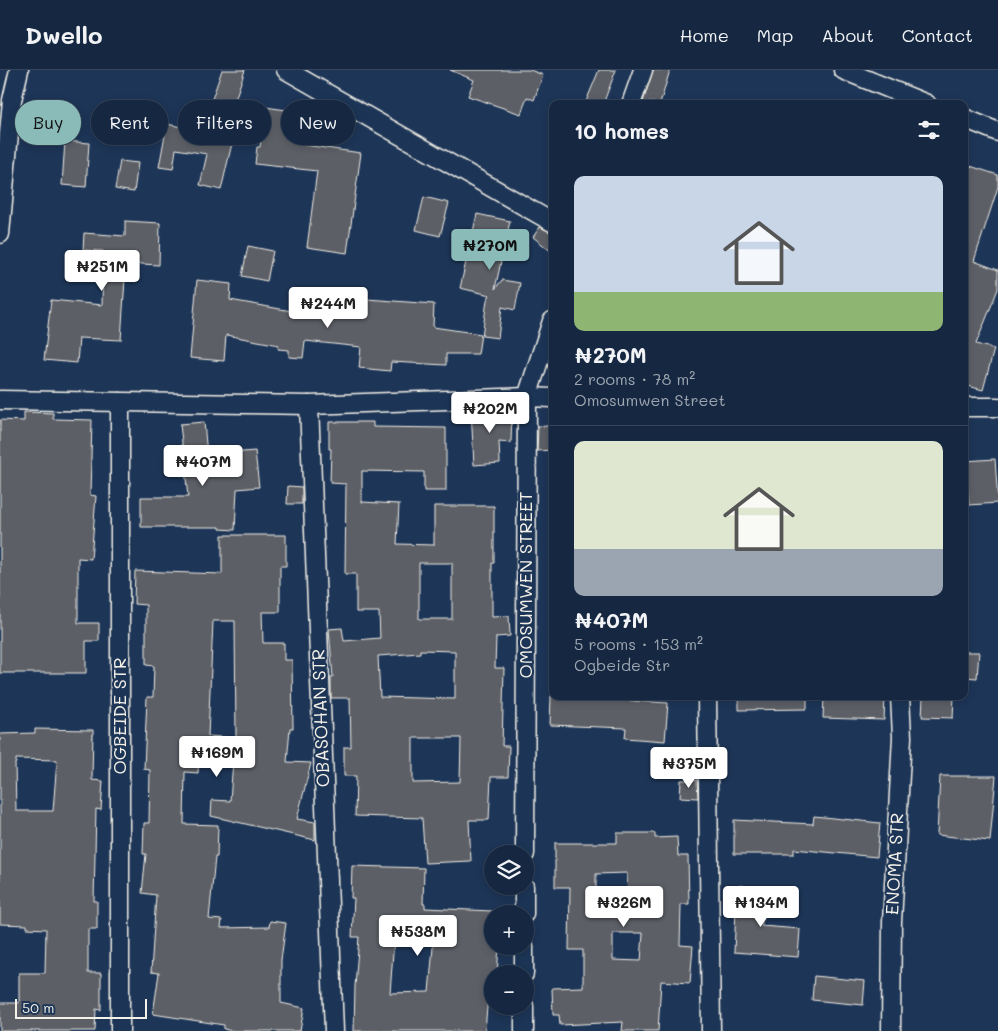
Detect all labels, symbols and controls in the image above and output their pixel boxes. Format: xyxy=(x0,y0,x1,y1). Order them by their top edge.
text: Dwello xyxy=(25,19,103,50)
text: Home xyxy=(680,23,729,47)
text: Map xyxy=(757,23,793,47)
text: About xyxy=(821,23,874,47)
text: Contact xyxy=(902,23,973,47)
chip: Buy xyxy=(15,100,81,145)
chip: Rent xyxy=(91,100,168,145)
chip: Filters xyxy=(178,100,271,145)
chip: New xyxy=(281,100,355,145)
icon: filters xyxy=(915,116,943,144)
text: 10 homes xyxy=(574,117,669,144)
icon: home xyxy=(714,208,804,298)
pin: ₦270M xyxy=(455,228,525,271)
text: ₦270M xyxy=(462,234,518,255)
pin: ₦251M xyxy=(67,250,137,292)
text: ₦251M xyxy=(76,255,128,276)
pin: ₦244M xyxy=(293,286,363,329)
text: ₦244M xyxy=(300,292,356,313)
text: ₦270M xyxy=(574,341,647,368)
text: 2 rooms · 78 m² xyxy=(574,368,695,389)
text: Omosumwen Street xyxy=(574,389,725,410)
pin: ₦202M xyxy=(455,392,525,434)
text: ₦202M xyxy=(462,397,518,418)
pin: ₦407M xyxy=(168,444,238,487)
text: ₦407M xyxy=(175,450,231,471)
icon: home xyxy=(714,474,804,564)
street label: OMOSUMWEN STREET xyxy=(513,492,537,678)
text: ₦407M xyxy=(574,606,648,633)
text: 5 rooms · 153 m² xyxy=(574,633,703,654)
street label: OBASOHAN STR xyxy=(306,649,334,788)
text: Ogbeide Str xyxy=(574,654,670,675)
street label: OGBEIDE STR xyxy=(107,657,131,775)
pin: ₦169M xyxy=(182,736,252,778)
text: ₦169M xyxy=(190,741,244,762)
pin: ₦375M xyxy=(654,746,724,789)
text: ₦375M xyxy=(661,752,717,773)
street label: ENOMA STR xyxy=(879,812,909,916)
map controls xyxy=(484,845,534,1015)
button: layers xyxy=(484,845,534,895)
pin: ₦326M xyxy=(589,886,659,928)
pin: ₦134M xyxy=(726,886,796,928)
text: ₦326M xyxy=(596,891,652,912)
text: ₦134M xyxy=(734,891,788,912)
button: + xyxy=(484,905,534,955)
pin: ₦538M xyxy=(383,914,453,957)
text: ₦538M xyxy=(390,920,446,941)
button: − xyxy=(484,965,534,1015)
scale bar xyxy=(15,996,148,1019)
text: 50 m xyxy=(22,998,54,1017)

